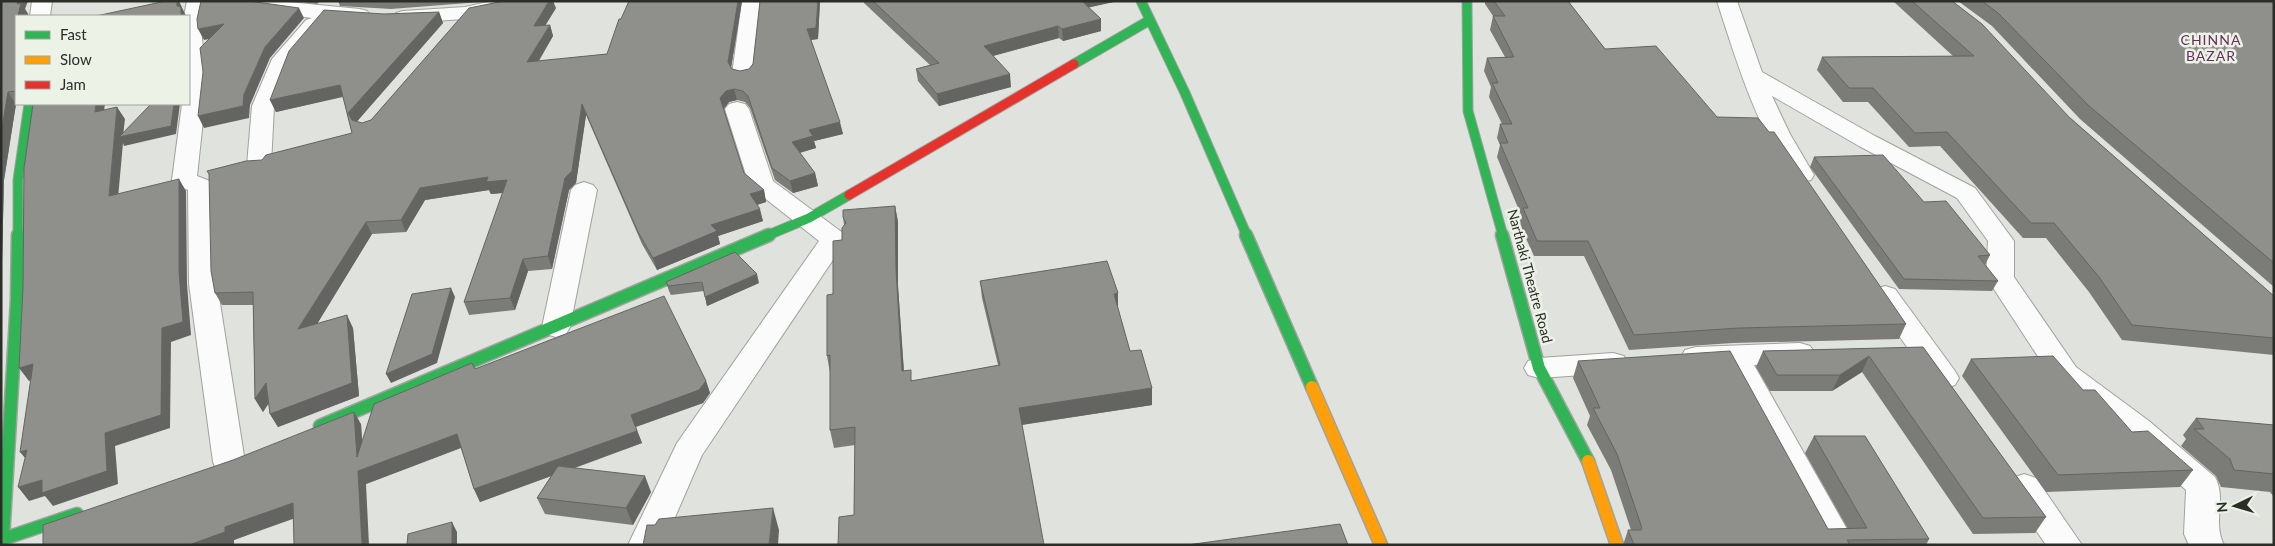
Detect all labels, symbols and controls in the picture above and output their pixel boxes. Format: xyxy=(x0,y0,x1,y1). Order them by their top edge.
legend xyxy=(15,15,190,105)
text: Fast xyxy=(60,25,87,43)
district label: CHINNA BAZAR xyxy=(2181,31,2241,64)
text: Slow xyxy=(60,50,92,68)
text: Jam xyxy=(60,75,86,93)
street label: Narthaki Theatre Road xyxy=(1504,207,1557,345)
north arrow xyxy=(2210,481,2260,531)
text: N xyxy=(2213,501,2230,513)

